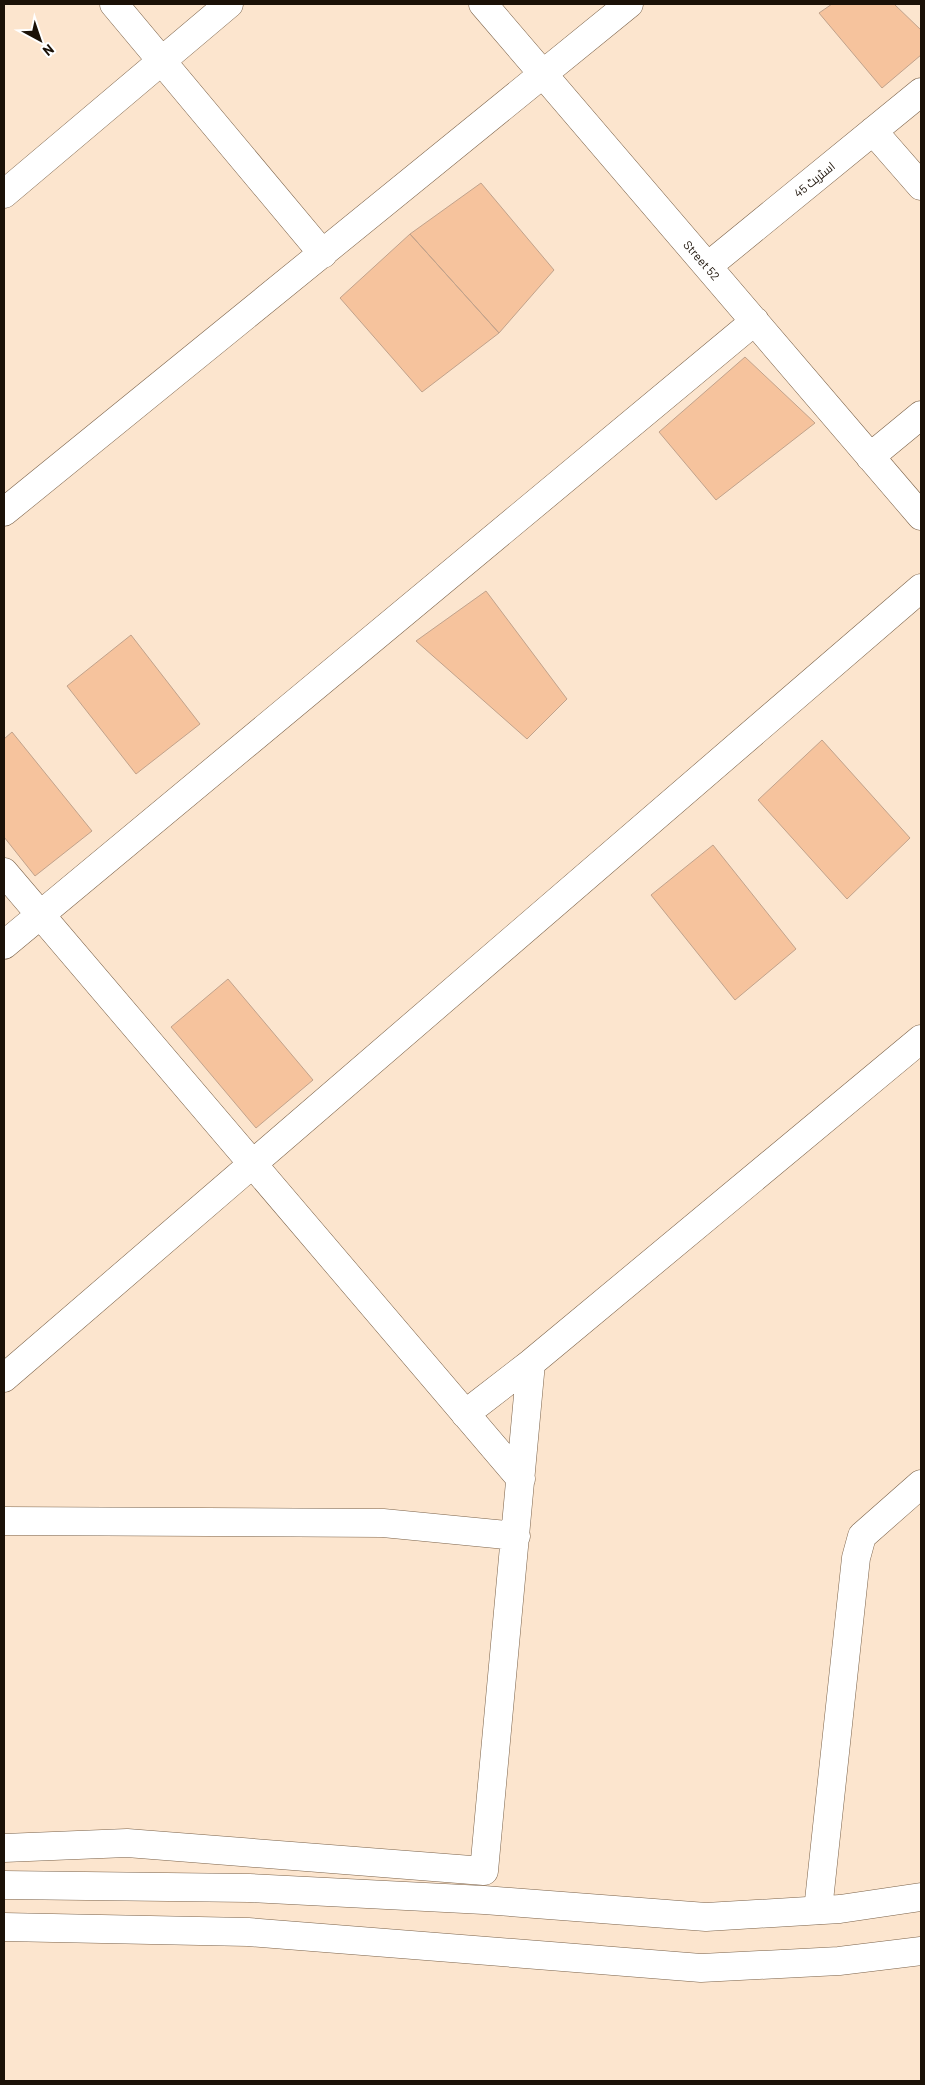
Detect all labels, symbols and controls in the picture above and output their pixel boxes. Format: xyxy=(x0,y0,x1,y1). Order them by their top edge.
north arrow xyxy=(15,15,65,65)
text: N xyxy=(40,41,58,60)
street label: اسٹریٹ 45 xyxy=(791,158,838,200)
street label: Street 52 xyxy=(681,237,723,283)

